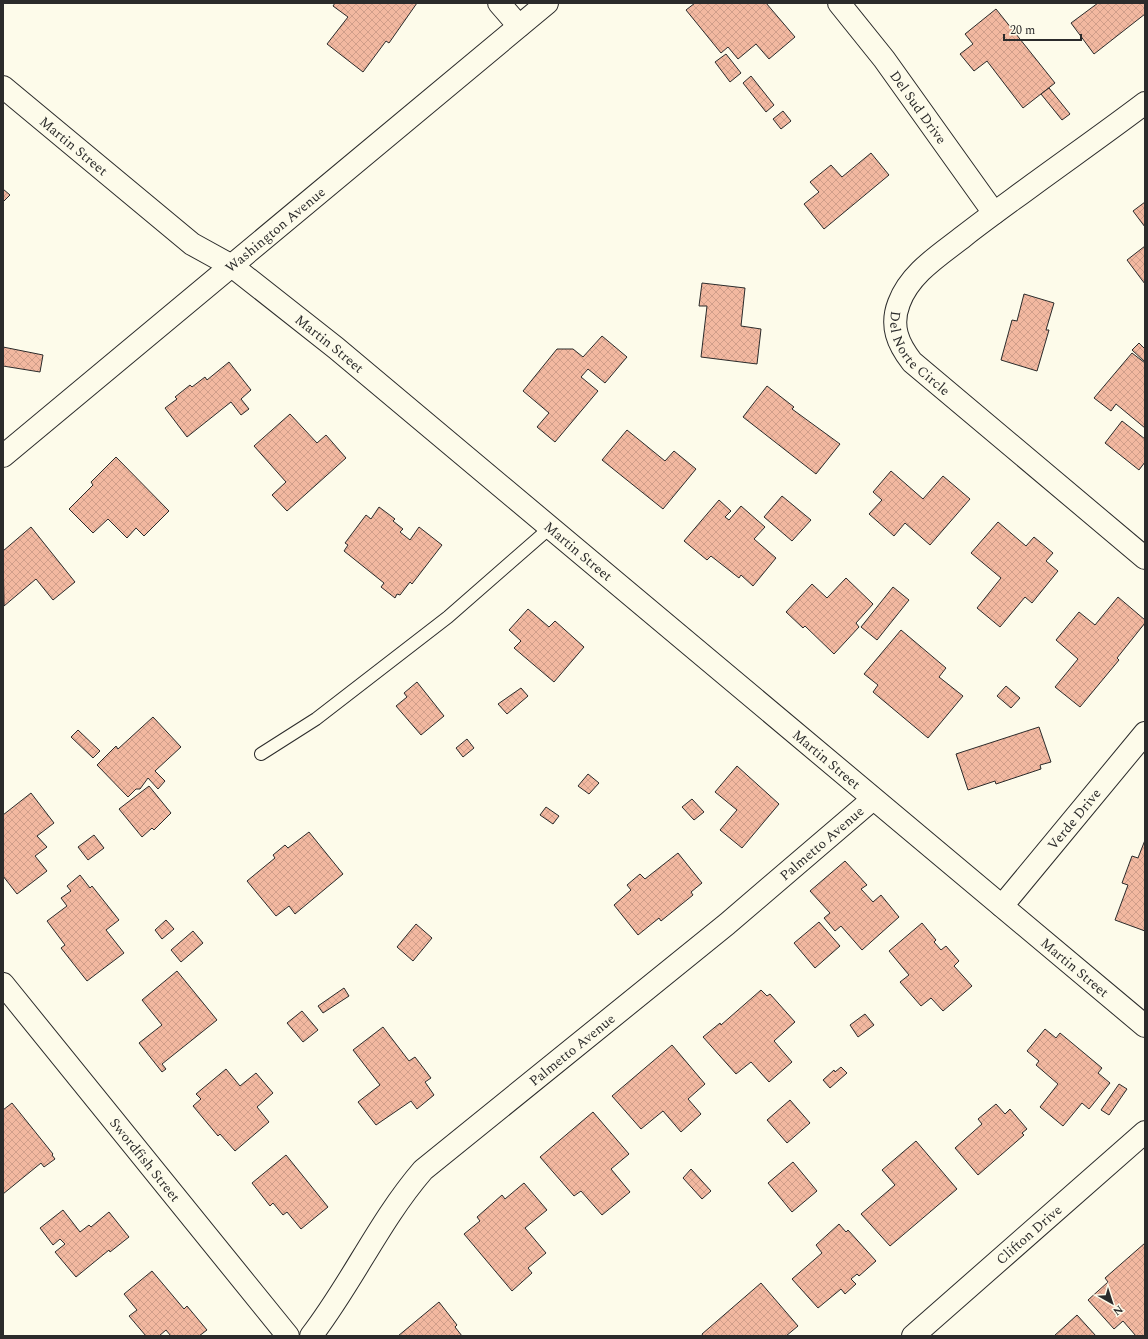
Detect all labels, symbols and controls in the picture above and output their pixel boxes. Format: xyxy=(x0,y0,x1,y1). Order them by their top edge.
scale bar xyxy=(1004,16,1081,42)
text: 20 m xyxy=(1010,21,1035,40)
street label: Del Sud Drive xyxy=(884,66,952,149)
street label: Martin Street xyxy=(35,111,112,181)
street label: Washington Avenue xyxy=(221,182,330,278)
street label: Martin Street xyxy=(290,309,369,378)
street label: Del Norte Circle xyxy=(884,310,955,401)
street label: Martin Street xyxy=(539,517,617,586)
street label: Martin Street xyxy=(788,725,865,795)
street label: Verde Drive xyxy=(1043,784,1106,855)
street label: Palmetto Avenue xyxy=(775,801,869,886)
street label: Martin Street xyxy=(1036,933,1114,1003)
street label: Palmetto Avenue xyxy=(525,1008,620,1091)
street label: Swordfish Street xyxy=(104,1113,185,1207)
street label: Clifton Drive xyxy=(991,1200,1067,1270)
north arrow xyxy=(1092,1283,1132,1323)
text: N xyxy=(1109,1301,1127,1320)

